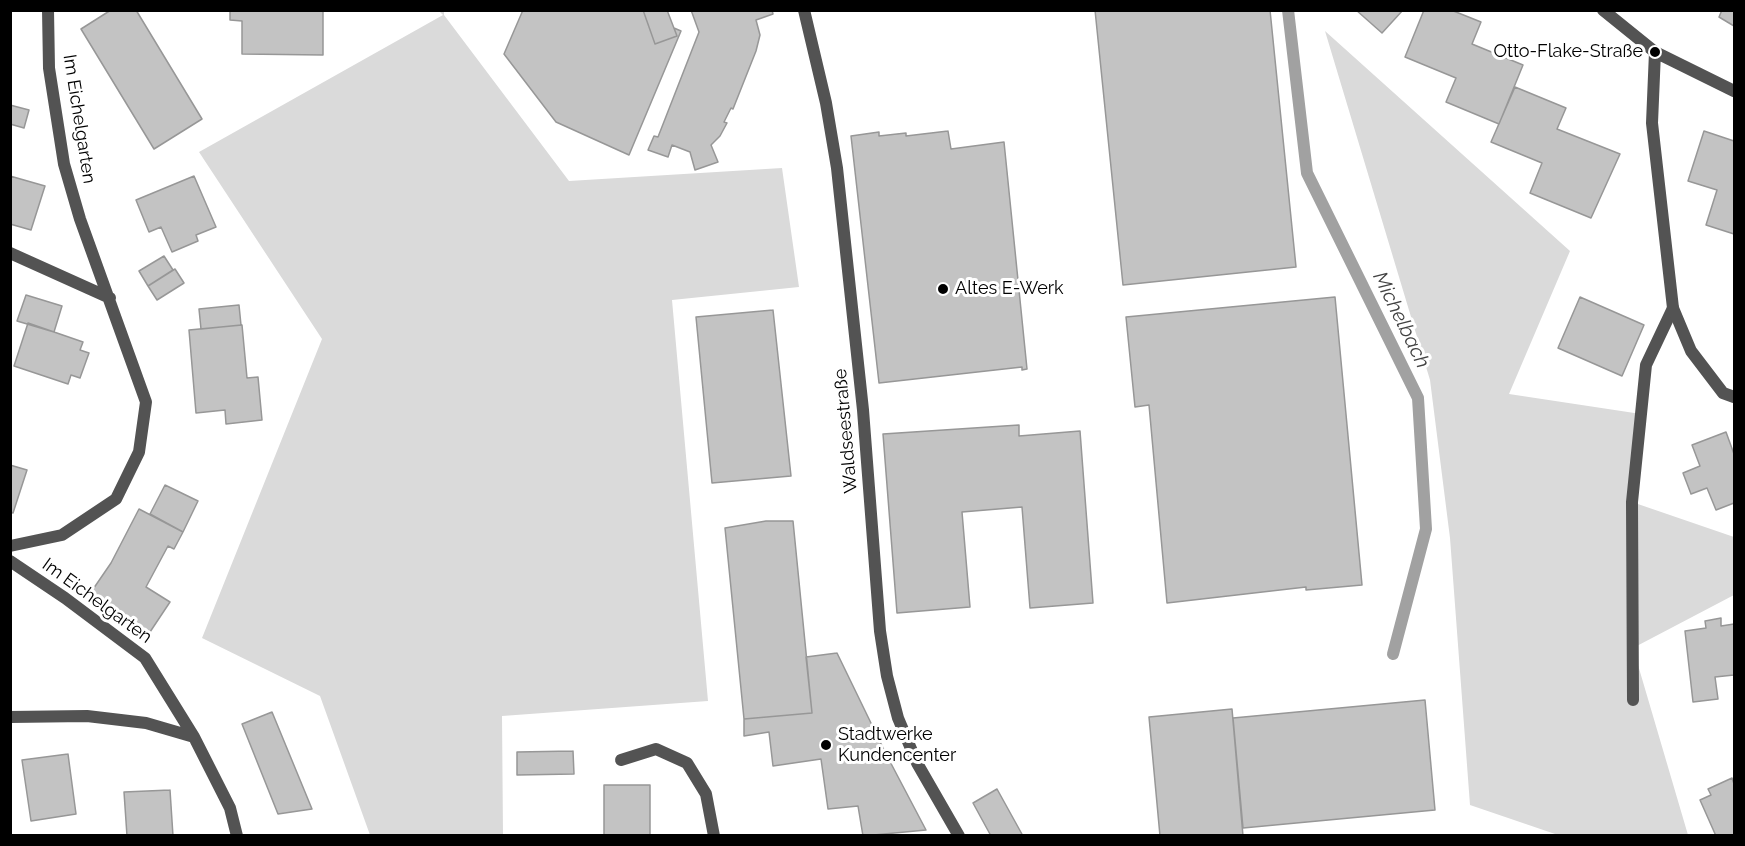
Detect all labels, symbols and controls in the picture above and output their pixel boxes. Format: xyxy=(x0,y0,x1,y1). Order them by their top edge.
place label: Otto-Flake-Straße xyxy=(1493,41,1643,63)
marker: Otto-Flake-Straße xyxy=(1648,45,1662,59)
street label: Im Eichelgarten xyxy=(58,53,100,185)
water label: Michelbach xyxy=(1367,268,1435,372)
place label: Altes E-Werk xyxy=(955,278,1064,300)
marker: Altes E-Werk xyxy=(936,282,950,296)
street label: Waldseestraße xyxy=(830,368,862,494)
street label: Im Eichelgarten xyxy=(38,554,156,648)
place label: Stadtwerke Kundencenter xyxy=(838,724,956,766)
marker: Stadtwerke Kundencenter xyxy=(819,738,833,752)

